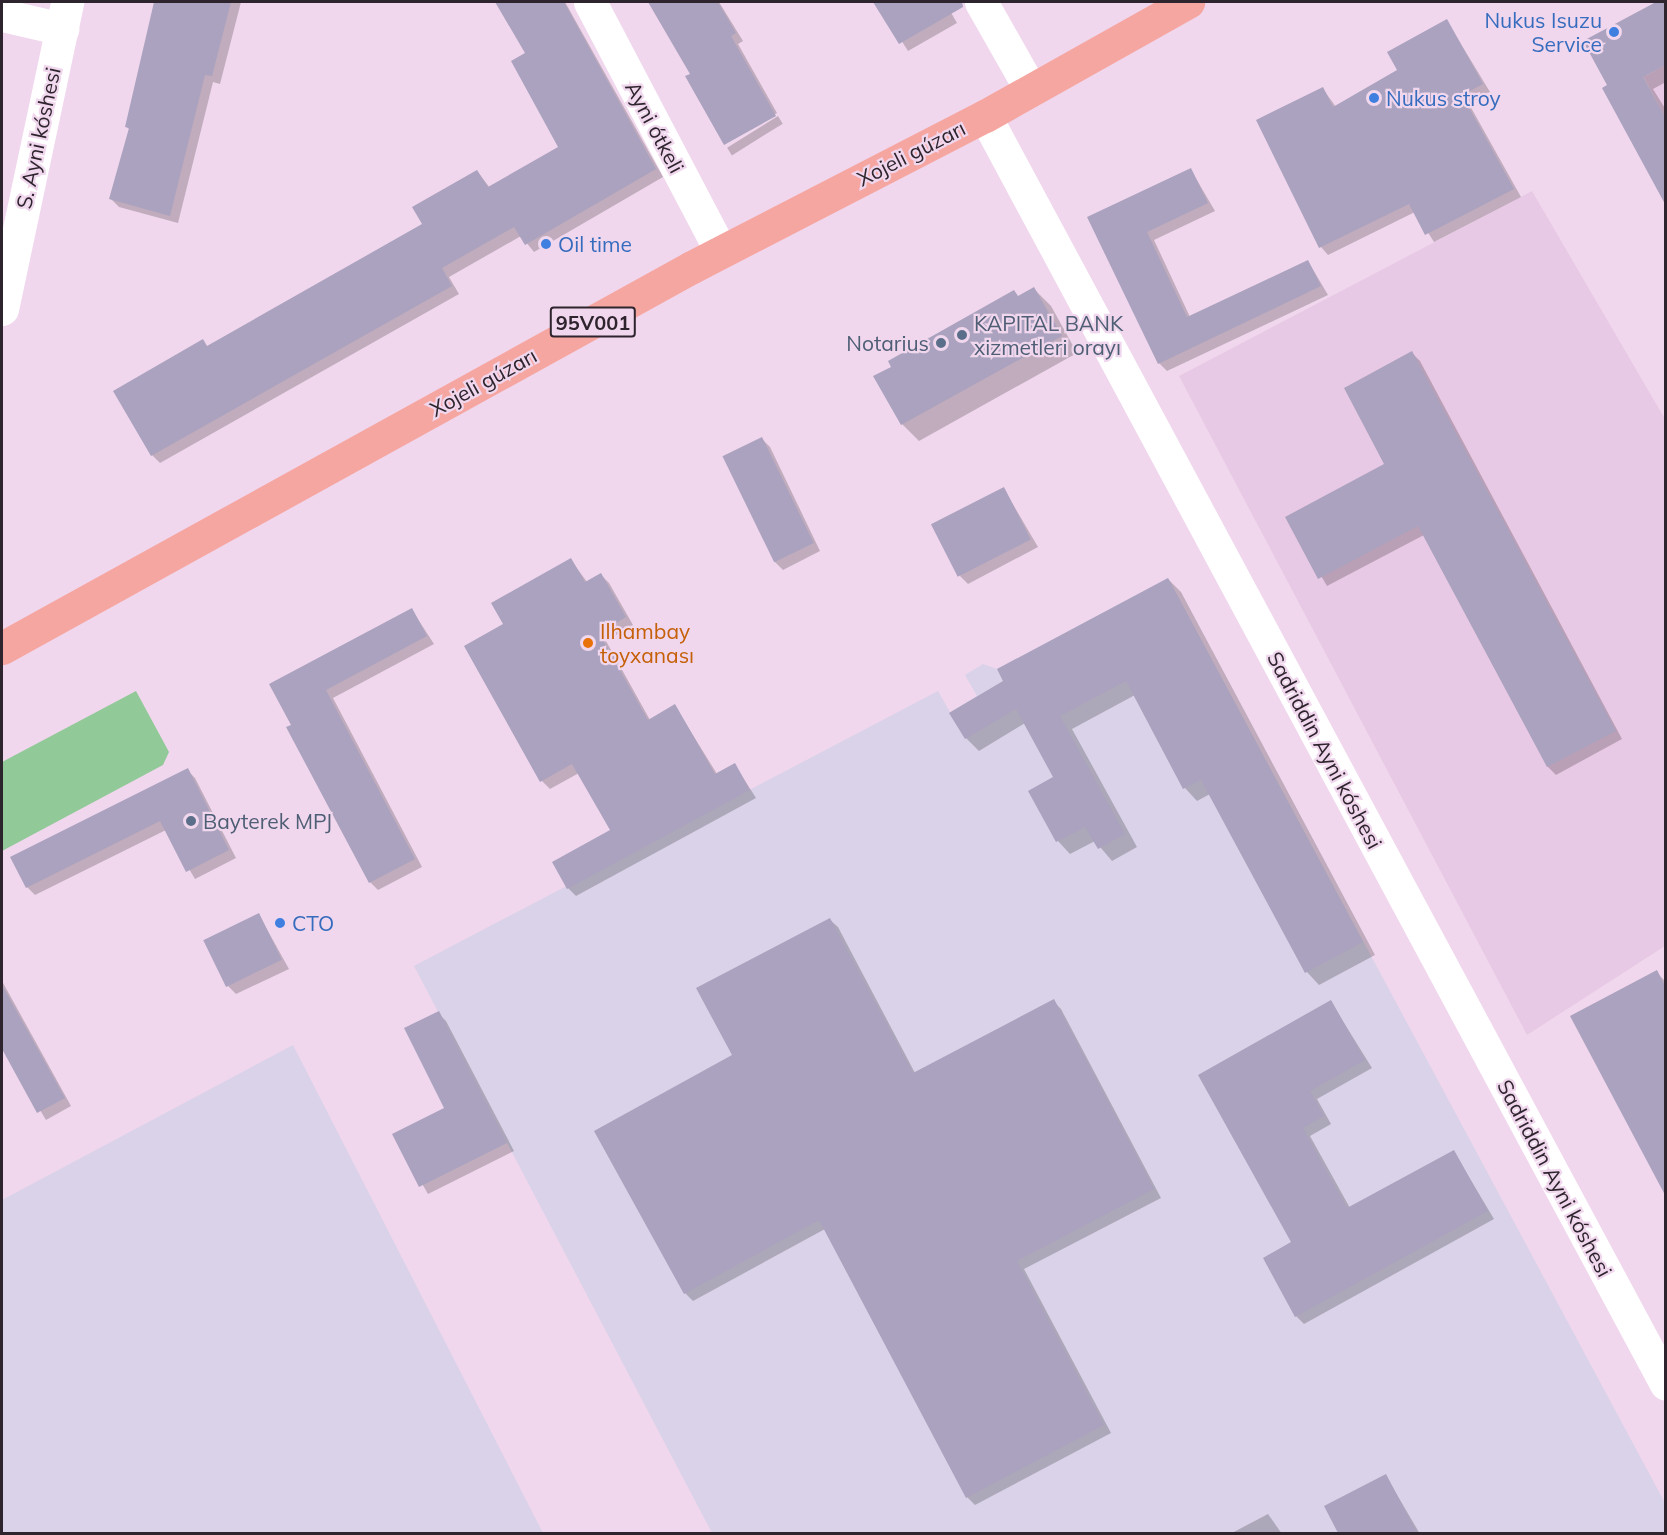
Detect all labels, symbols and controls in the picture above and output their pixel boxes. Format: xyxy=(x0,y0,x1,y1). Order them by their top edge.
place label: Nukus Isuzu Service xyxy=(1484,7,1602,57)
marker: Nukus Isuzu Service xyxy=(1607,25,1621,39)
street label: S. Ayni kóshesi xyxy=(11,65,65,211)
street label: Ayni ótkeli xyxy=(620,77,690,177)
place label: Nukus stroy xyxy=(1386,85,1501,111)
marker: Nukus stroy xyxy=(1367,91,1381,105)
street label: Xojeli gúzarı xyxy=(853,115,969,191)
place label: Oil time xyxy=(558,231,632,257)
marker: Oil time xyxy=(539,237,553,251)
road number: 95V001 xyxy=(550,305,636,339)
place label: KAPITAL BANK xizmetleri orayı xyxy=(974,310,1123,360)
marker: KAPITAL BANK xizmetleri orayı xyxy=(955,328,969,342)
place label: Notarius xyxy=(846,330,929,356)
marker: Notarius xyxy=(934,336,948,350)
street label: Xojeli gúzarı xyxy=(425,342,541,422)
place label: Ilhambay toyxanası xyxy=(600,618,694,668)
marker: Ilhambay toyxanası xyxy=(581,636,595,650)
street label: Sadriddin Ayni kóshesi xyxy=(1262,647,1388,853)
place label: Bayterek MPJ xyxy=(203,808,332,834)
marker: Bayterek MPJ xyxy=(184,814,198,828)
place label: СТО xyxy=(292,910,334,936)
marker: СТО xyxy=(273,916,287,930)
street label: Sadriddin Ayni kóshesi xyxy=(1492,1075,1618,1281)

